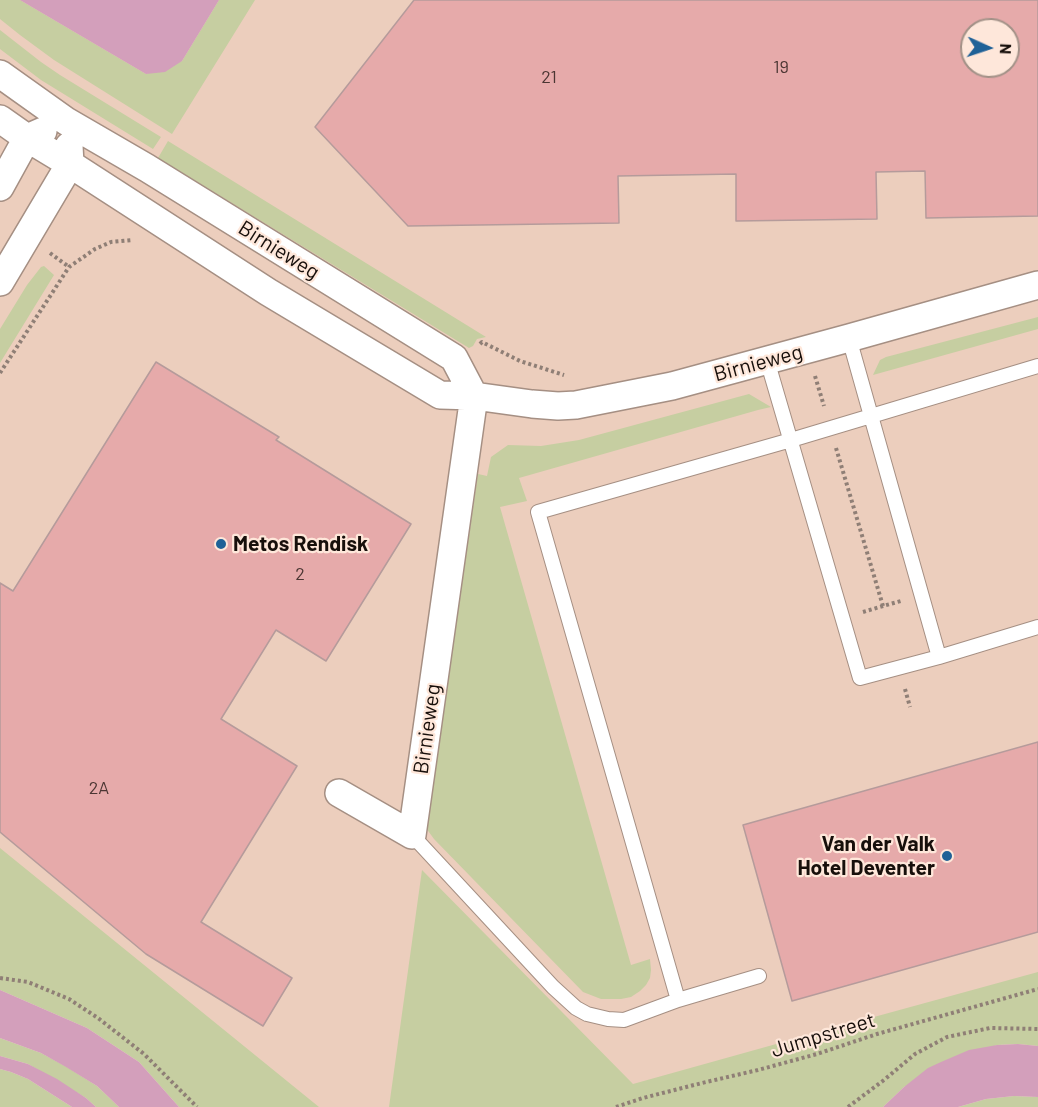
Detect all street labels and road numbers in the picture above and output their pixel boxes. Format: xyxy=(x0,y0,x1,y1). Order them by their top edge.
street label: Birnieweg xyxy=(234,215,324,285)
street label: Birnieweg xyxy=(711,339,805,387)
street label: Birnieweg xyxy=(408,682,446,776)
street label: Jumpstreet xyxy=(768,1007,878,1063)

